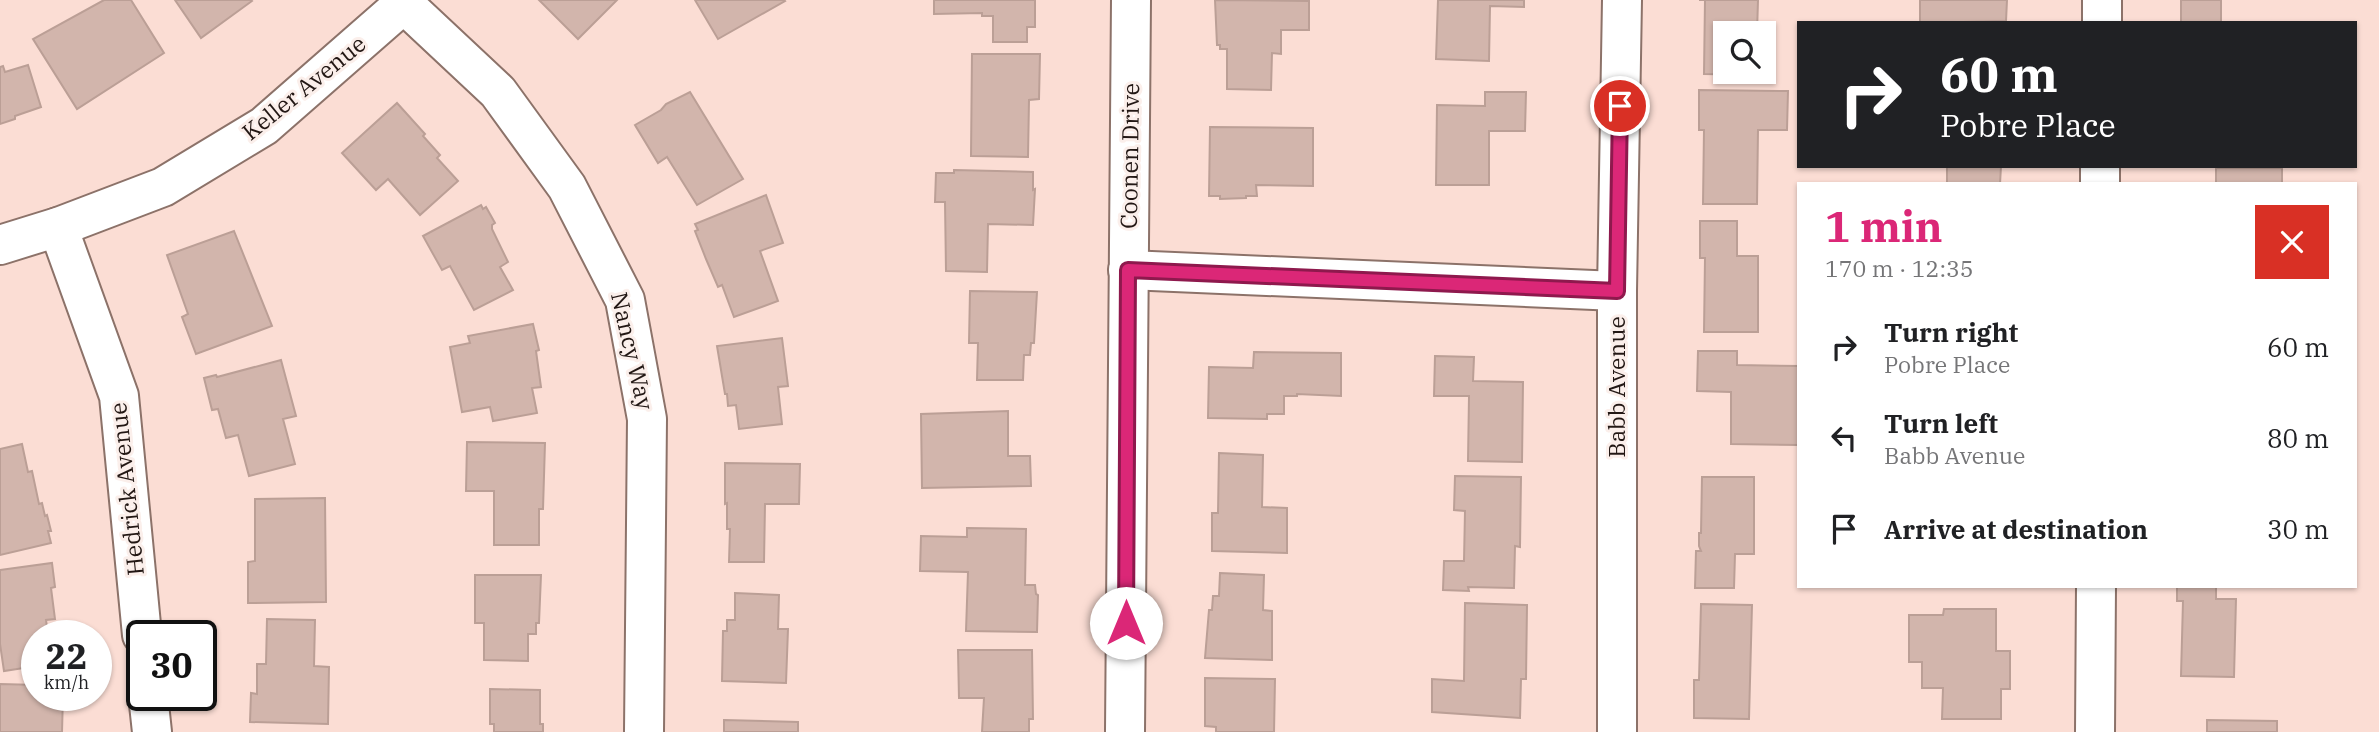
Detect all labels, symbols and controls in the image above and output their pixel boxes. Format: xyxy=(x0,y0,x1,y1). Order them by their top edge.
map controls xyxy=(1713,21,1776,84)
button: search xyxy=(1713,21,1776,84)
street label: Keller Avenue xyxy=(235,28,371,146)
text: 60 m xyxy=(1940,42,2058,105)
icon: right xyxy=(1825,49,1916,140)
pin xyxy=(1590,76,1650,136)
street label: Coonen Drive xyxy=(1113,83,1145,229)
icon: arrive xyxy=(1601,87,1639,125)
text: Pobre Place xyxy=(1940,104,2116,146)
text: 1 min xyxy=(1825,199,1943,254)
button: close xyxy=(2255,205,2329,279)
text: 170 m · 12:35 xyxy=(1825,253,1974,283)
street label: Nancy Way xyxy=(605,289,661,413)
text: Turn right xyxy=(1884,315,2018,349)
street label: Babb Avenue xyxy=(1601,316,1631,458)
icon: right xyxy=(1825,328,1863,366)
text: 60 m xyxy=(2267,330,2329,364)
text: Pobre Place xyxy=(1884,349,2010,379)
street label: Hedrick Avenue xyxy=(102,401,150,577)
text: Turn left xyxy=(1884,406,1998,440)
icon: left xyxy=(1825,419,1863,457)
text: 80 m xyxy=(2267,421,2329,455)
text: Babb Avenue xyxy=(1884,440,2025,470)
icon: arrive xyxy=(1825,510,1863,548)
text: Arrive at destination xyxy=(1884,512,2148,546)
text: 30 m xyxy=(2267,512,2329,546)
position arrow xyxy=(1089,586,1163,660)
speed limit sign: 30 xyxy=(126,620,217,711)
text: 22 xyxy=(45,633,88,679)
text: km/h xyxy=(44,671,89,694)

